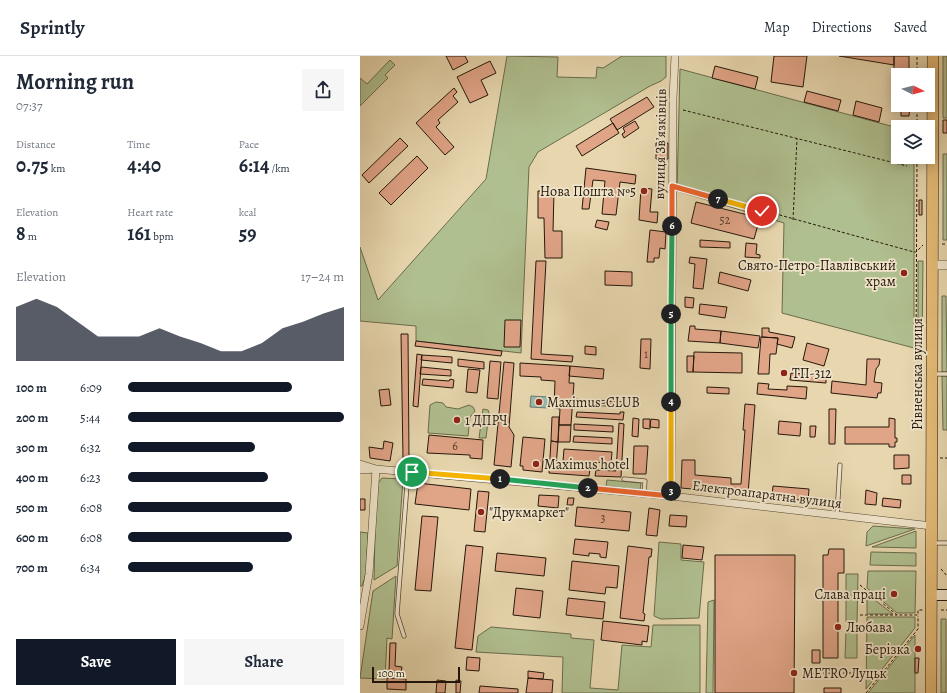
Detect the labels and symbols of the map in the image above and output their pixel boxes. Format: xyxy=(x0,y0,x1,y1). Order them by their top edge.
north arrow xyxy=(891,68,935,112)
street label: вулиця Звʼязківців xyxy=(650,88,671,200)
place label: Нова Пошта №5 xyxy=(540,182,636,201)
marker: Нова Пошта №5 xyxy=(639,186,649,196)
pin: 7 xyxy=(708,189,728,209)
pin xyxy=(745,194,779,228)
house number: 52 xyxy=(720,212,731,228)
pin: 6 xyxy=(662,216,682,236)
place label: Свято-Петро-Павлівський храм xyxy=(738,256,896,291)
marker: Свято-Петро-Павлівський храм xyxy=(899,268,909,278)
pin: 5 xyxy=(661,304,681,324)
street label: Рівненська вулиця xyxy=(908,318,927,430)
house number: 1 xyxy=(644,346,648,362)
place label: ТП-312 xyxy=(792,364,832,383)
marker: ТП-312 xyxy=(779,368,789,378)
pin: 4 xyxy=(661,392,681,412)
place label: Maximus-CLUB xyxy=(547,393,640,412)
marker: Maximus-CLUB xyxy=(534,397,544,407)
place label: 1 ДПРЧ xyxy=(465,411,508,430)
marker: 1 ДПРЧ xyxy=(452,415,462,425)
house number: 6 xyxy=(452,438,458,454)
pin xyxy=(395,455,429,489)
place label: Maximus hotel xyxy=(544,455,630,474)
marker: Maximus hotel xyxy=(531,459,541,469)
pin: 1 xyxy=(490,469,510,489)
street label: Електроапаратна вулиця xyxy=(691,476,843,513)
pin: 2 xyxy=(578,478,598,498)
pin: 3 xyxy=(661,481,681,501)
place label: "Друкмаркет" xyxy=(489,503,569,522)
marker: "Друкмаркет" xyxy=(476,507,486,517)
house number: 3 xyxy=(601,510,606,526)
place label: Слава праці xyxy=(814,585,886,604)
marker: Слава праці xyxy=(889,589,899,599)
place label: Любава xyxy=(846,618,893,637)
marker: Любава xyxy=(833,622,843,632)
place label: Берізка xyxy=(865,640,911,659)
marker: Берізка xyxy=(913,644,923,654)
place label: METRO Луцьк xyxy=(802,664,887,683)
scale bar xyxy=(372,665,460,684)
marker: METRO Луцьк xyxy=(789,668,799,678)

